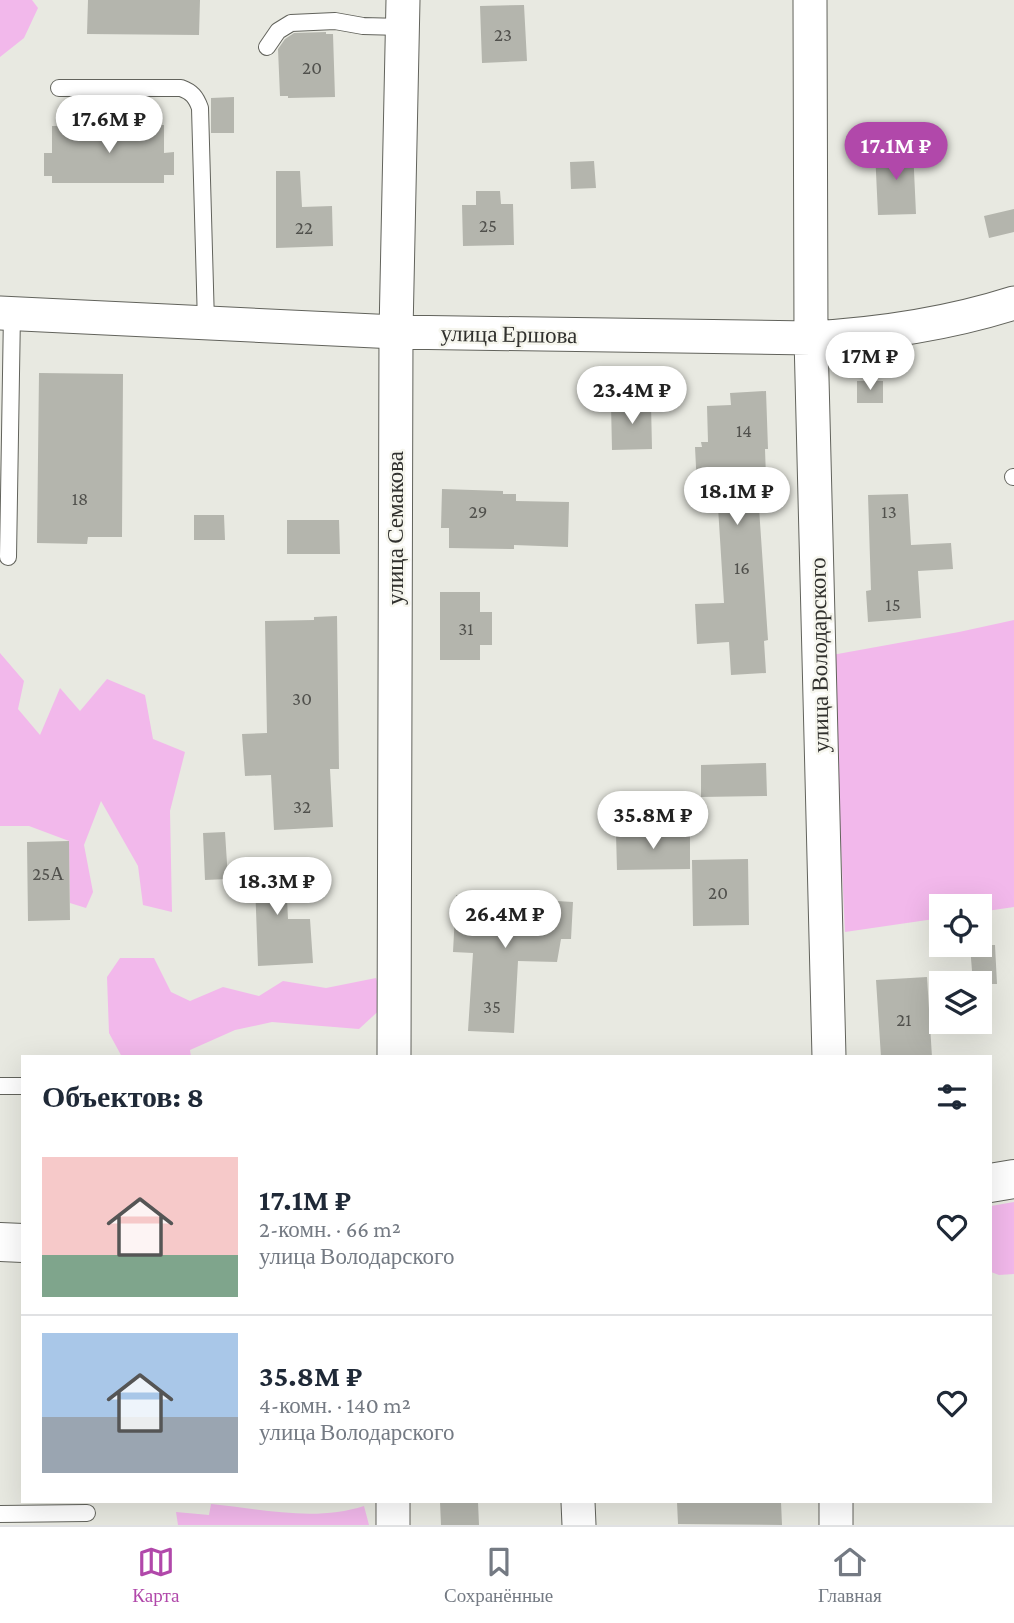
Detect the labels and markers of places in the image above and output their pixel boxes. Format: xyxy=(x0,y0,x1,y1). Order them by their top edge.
pin: 17.6M ₽ xyxy=(44,96,174,155)
pin: 17.1M ₽ xyxy=(831,122,961,182)
pin: 17M ₽ xyxy=(821,332,919,392)
pin: 23.4M ₽ xyxy=(567,366,697,426)
pin: 18.1M ₽ xyxy=(672,468,802,527)
pin: 35.8M ₽ xyxy=(588,792,718,851)
pin: 18.3M ₽ xyxy=(212,858,342,917)
pin: 26.4M ₽ xyxy=(440,890,570,950)

